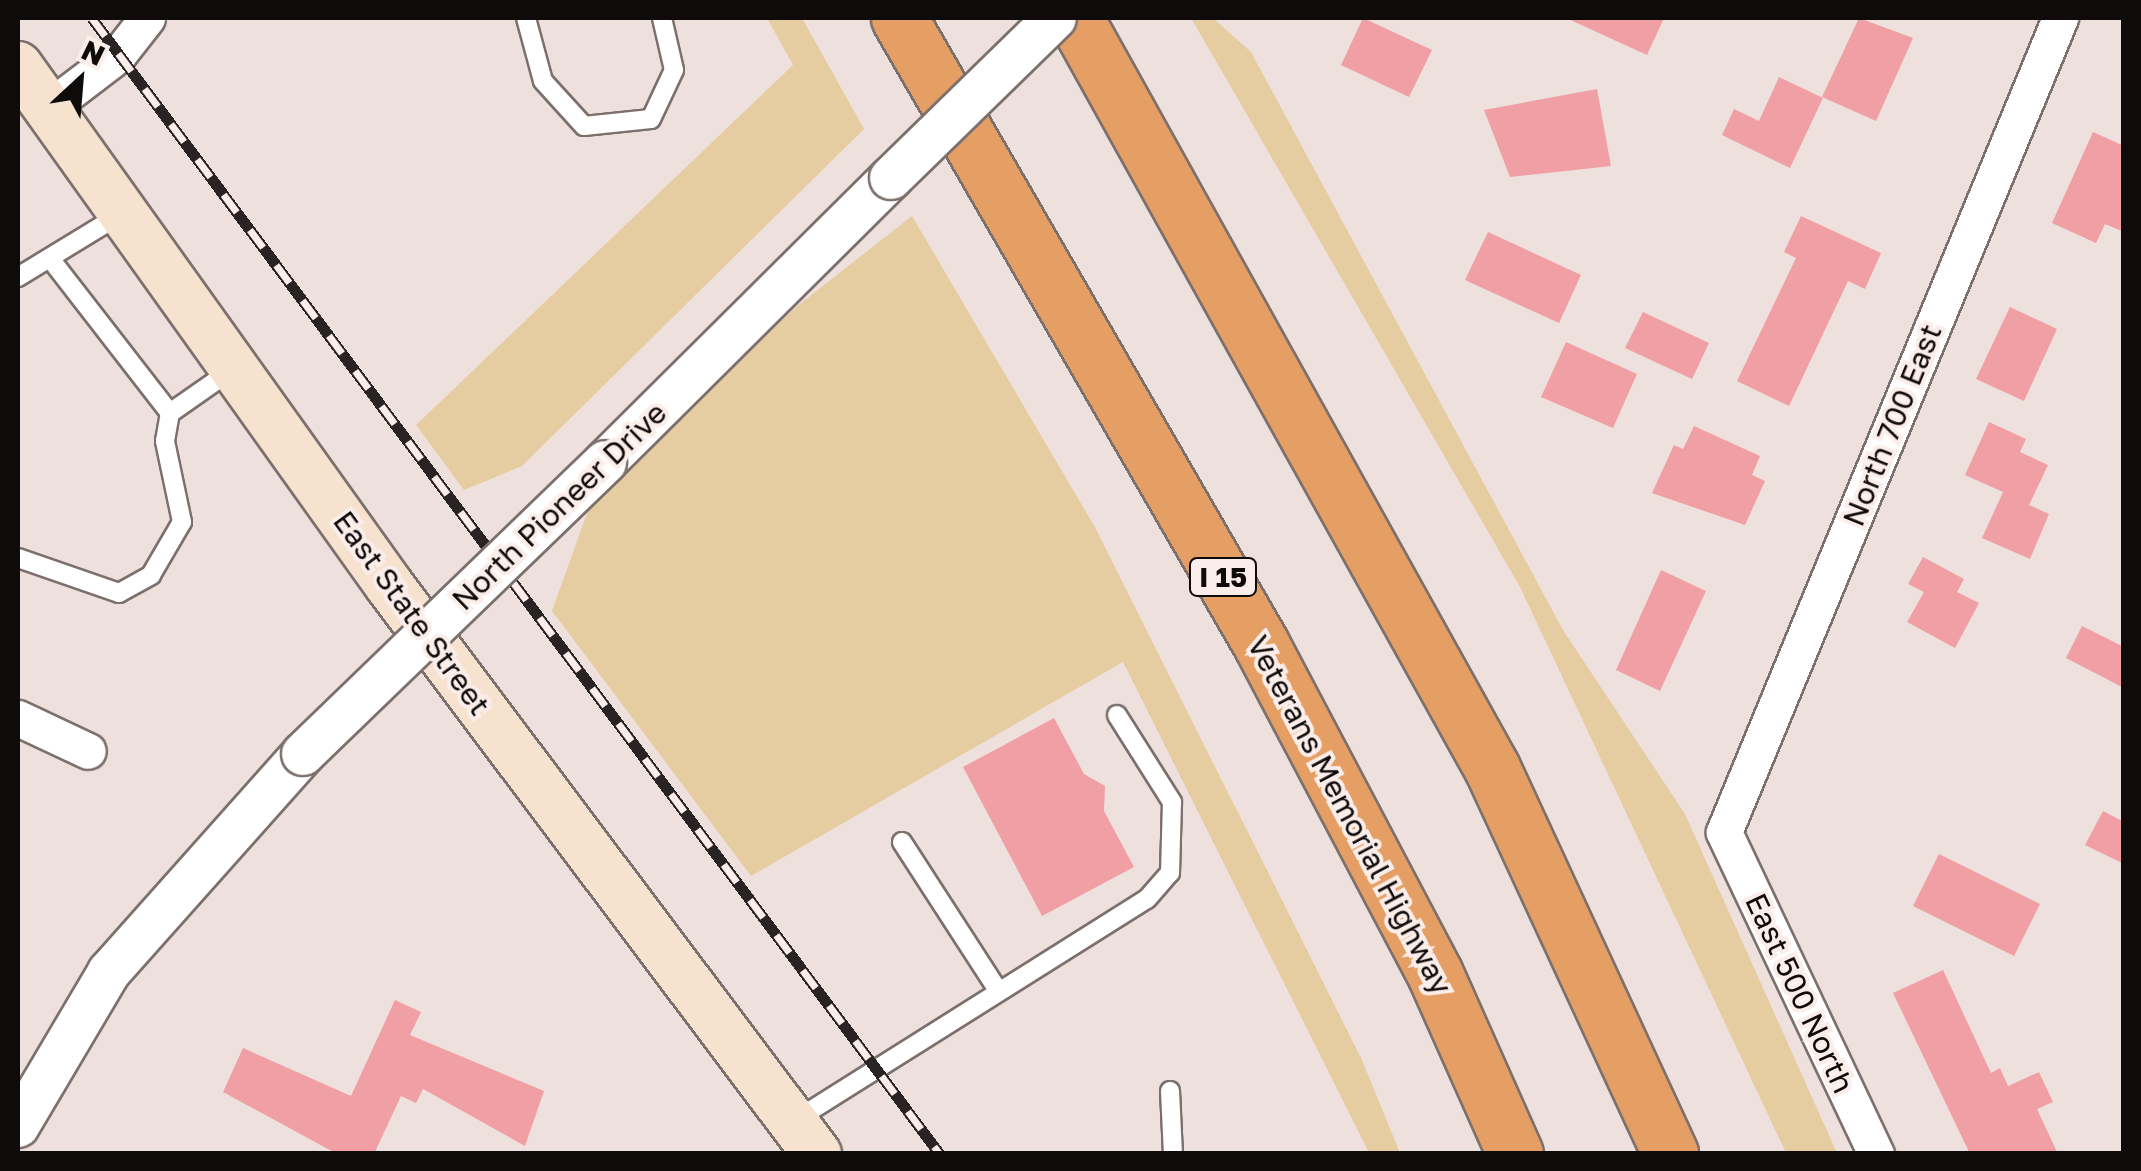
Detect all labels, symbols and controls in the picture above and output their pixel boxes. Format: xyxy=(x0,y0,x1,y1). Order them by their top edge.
north arrow xyxy=(30,30,130,130)
text: N xyxy=(77,33,110,72)
street label: North 700 East xyxy=(1835,319,1949,531)
street label: North Pioneer Drive xyxy=(445,395,673,617)
street label: East State Street xyxy=(326,504,498,722)
road number: I 15 xyxy=(1188,554,1258,600)
street label: Veterans Memorial Highway xyxy=(1240,629,1460,1001)
street label: East 500 North xyxy=(1738,888,1862,1098)

